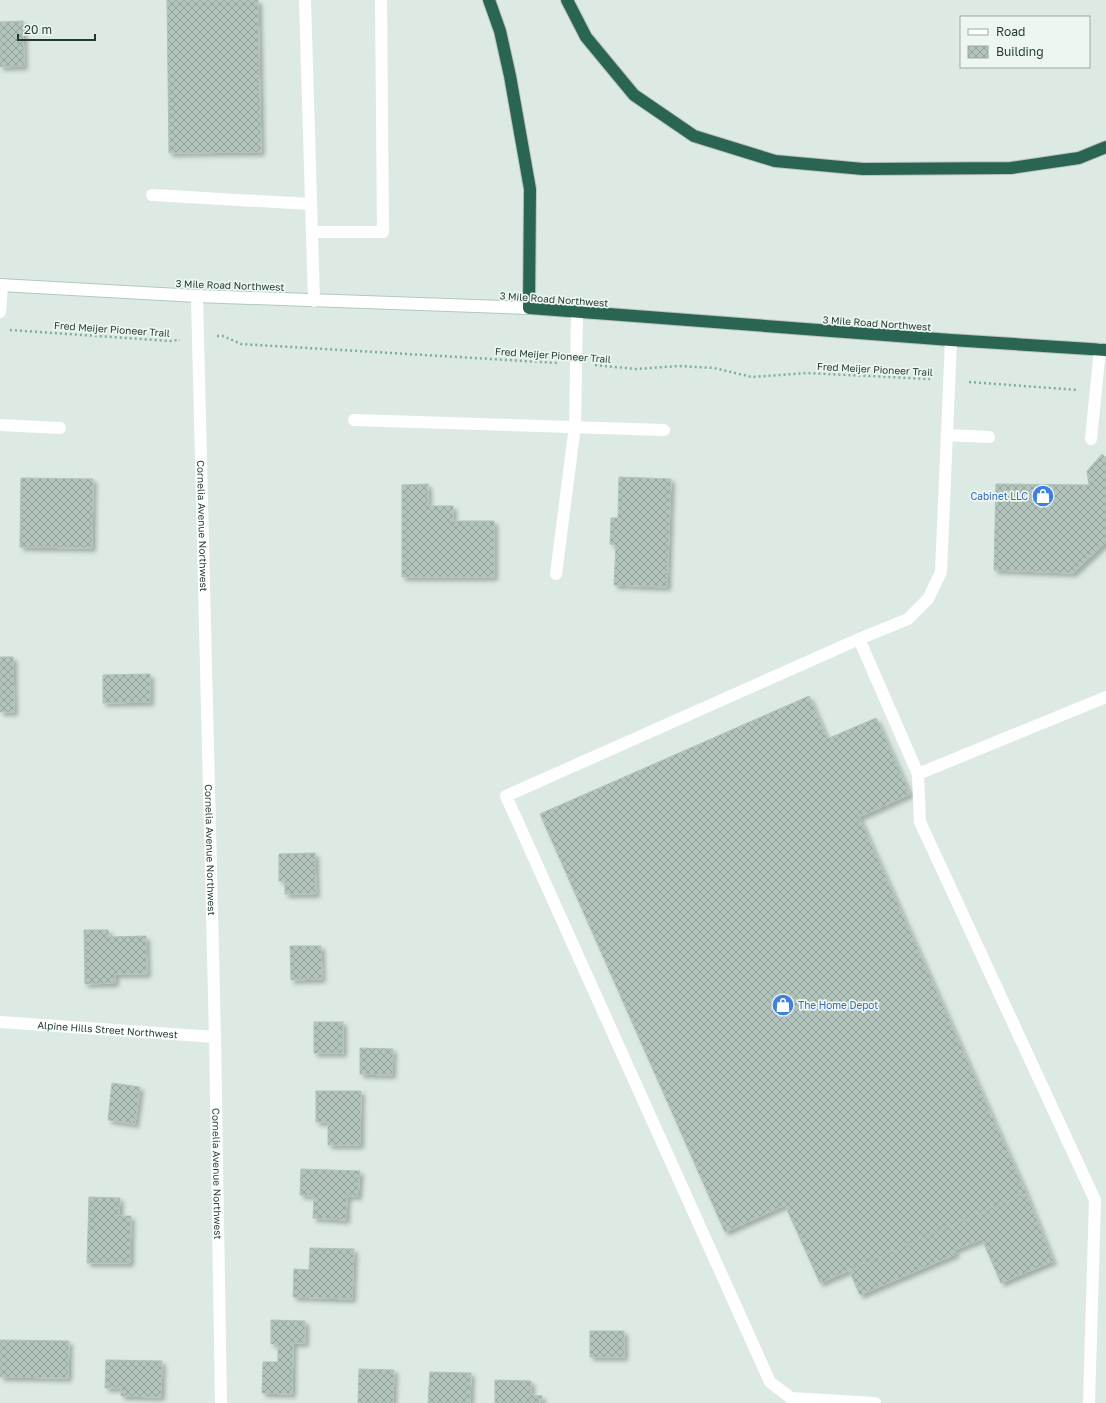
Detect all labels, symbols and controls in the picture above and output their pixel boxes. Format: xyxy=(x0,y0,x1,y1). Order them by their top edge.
scale bar xyxy=(18,16,95,42)
legend xyxy=(960,16,1090,68)
text: 20 m xyxy=(24,22,52,37)
text: Road xyxy=(996,24,1025,39)
text: Building xyxy=(996,44,1044,59)
street label: 3 Mile Road Northwest xyxy=(175,277,285,293)
street label: 3 Mile Road Northwest xyxy=(499,289,609,309)
street label: 3 Mile Road Northwest xyxy=(822,313,932,333)
street label: Fred Meijer Pioneer Trail xyxy=(54,319,170,339)
street label: Fred Meijer Pioneer Trail xyxy=(495,345,611,365)
street label: Fred Meijer Pioneer Trail xyxy=(817,360,933,378)
street label: Cornelia Avenue Northwest xyxy=(195,460,210,592)
shop icon: Cabinet LLC xyxy=(1030,483,1056,509)
place label: Cabinet LLC xyxy=(970,490,1028,502)
street label: Cornelia Avenue Northwest xyxy=(203,784,218,916)
shop icon: The Home Depot xyxy=(770,992,796,1018)
place label: The Home Depot xyxy=(798,999,878,1011)
street label: Alpine Hills Street Northwest xyxy=(37,1019,178,1040)
street label: Cornelia Avenue Northwest xyxy=(210,1108,224,1240)

